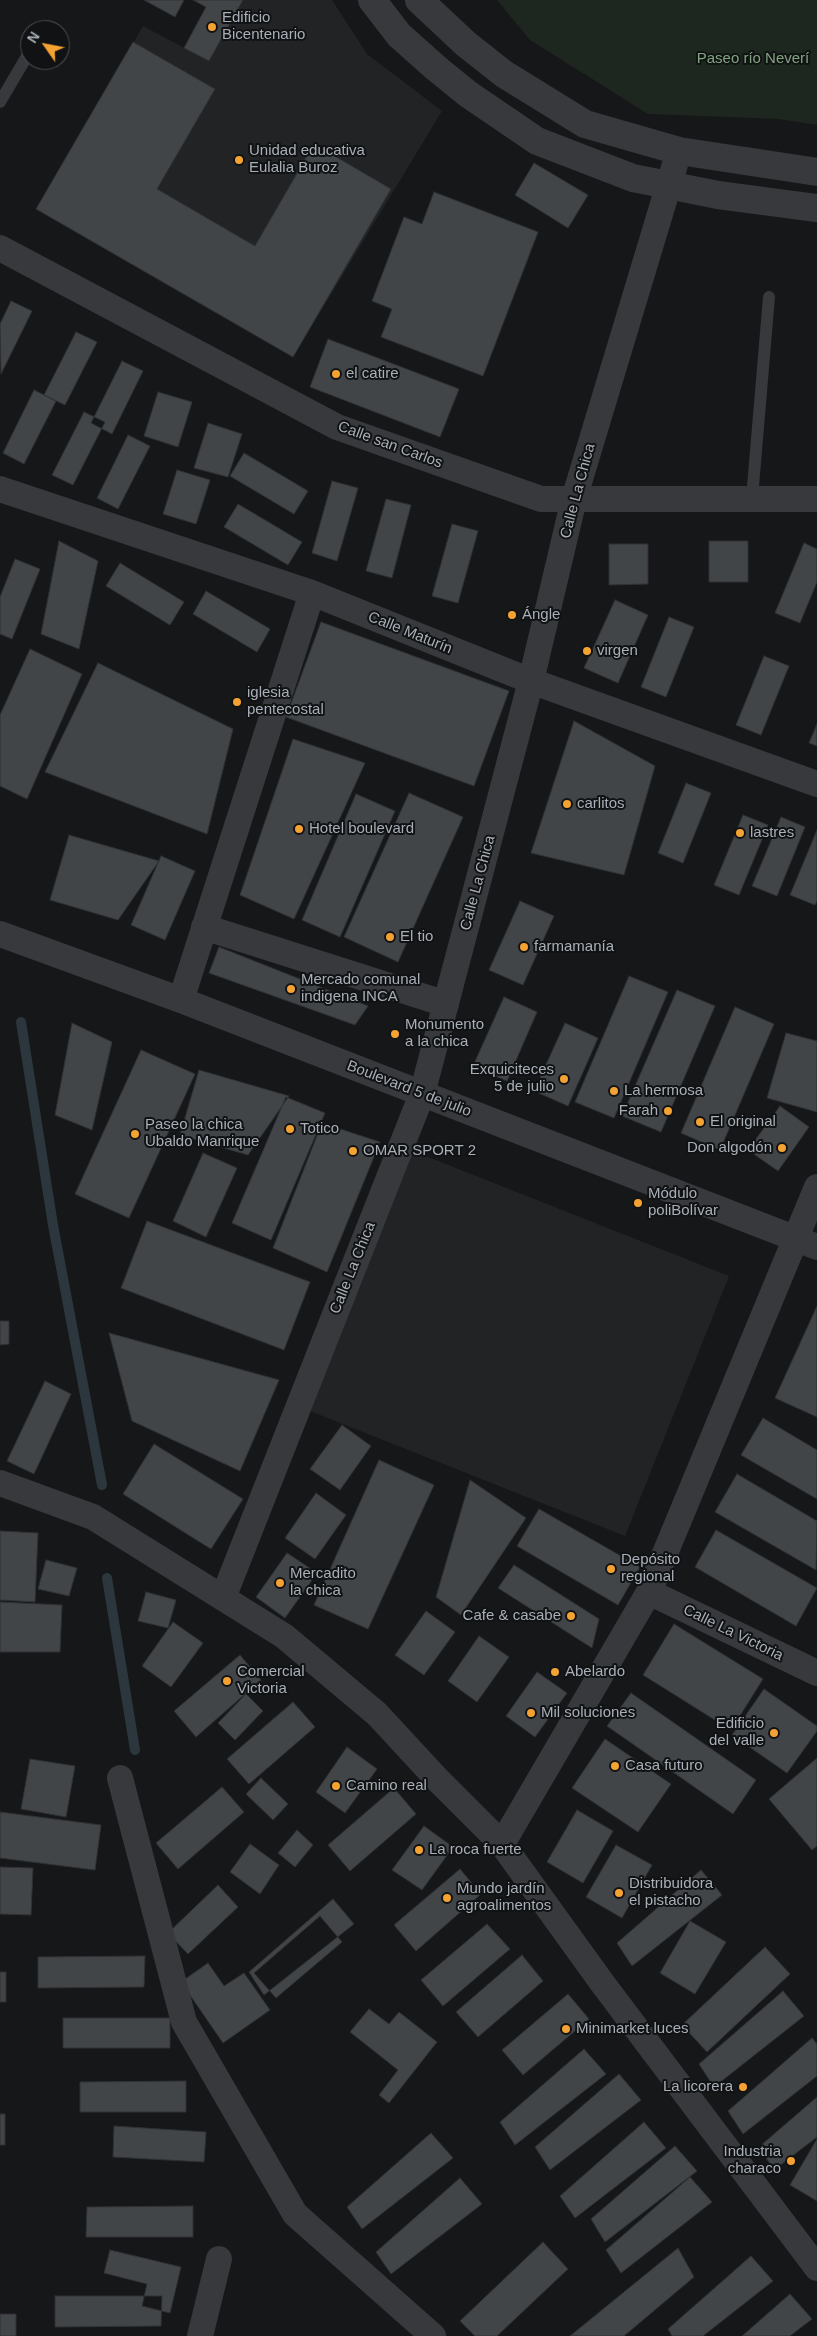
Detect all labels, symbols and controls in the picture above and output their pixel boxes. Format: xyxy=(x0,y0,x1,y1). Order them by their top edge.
place label: Edificio Bicentenario xyxy=(222,9,305,44)
north arrow xyxy=(20,20,70,70)
marker: Edificio Bicentenario xyxy=(206,21,218,33)
text: N xyxy=(24,29,43,46)
park label: Paseo río Neverí xyxy=(697,50,809,68)
place label: Unidad educativa Eulalia Buroz xyxy=(249,142,365,177)
marker: Unidad educativa Eulalia Buroz xyxy=(233,154,245,166)
place label: el catire xyxy=(346,365,399,383)
marker: el catire xyxy=(330,368,342,380)
street label: Calle san Carlos xyxy=(335,418,445,472)
street label: Calle La Chica xyxy=(557,442,599,540)
place label: Ángle xyxy=(522,606,560,624)
street label: Calle Maturín xyxy=(365,608,455,658)
marker: Ángle xyxy=(506,609,518,621)
place label: virgen xyxy=(597,642,638,660)
marker: virgen xyxy=(581,645,593,657)
place label: iglesia pentecostal xyxy=(247,684,324,719)
marker: iglesia pentecostal xyxy=(231,696,243,708)
place label: carlitos xyxy=(577,795,625,813)
marker: carlitos xyxy=(561,798,573,810)
place label: Hotel boulevard xyxy=(309,820,414,838)
marker: Hotel boulevard xyxy=(293,823,305,835)
place label: lastres xyxy=(750,824,794,842)
marker: lastres xyxy=(734,827,746,839)
street label: Calle La Chica xyxy=(457,834,499,932)
place label: El tio xyxy=(400,928,433,946)
marker: El tio xyxy=(384,931,396,943)
place label: farmamanía xyxy=(534,938,614,956)
marker: farmamanía xyxy=(518,941,530,953)
place label: Mercado comunal indigena INCA xyxy=(301,971,420,1006)
marker: Mercado comunal indigena INCA xyxy=(285,983,297,995)
place label: Monumento a la chica xyxy=(405,1016,484,1051)
marker: Monumento a la chica xyxy=(389,1028,401,1040)
street label: Boulevard 5 de julio xyxy=(344,1057,474,1121)
place label: Exquiciteces 5 de julio xyxy=(470,1061,554,1096)
marker: Exquiciteces 5 de julio xyxy=(558,1073,570,1085)
place label: La hermosa xyxy=(624,1082,703,1100)
marker: La hermosa xyxy=(608,1085,620,1097)
place label: Farah xyxy=(619,1102,658,1120)
marker: Farah xyxy=(662,1105,674,1117)
place label: El original xyxy=(710,1113,776,1131)
place label: Paseo la chica Ubaldo Manrique xyxy=(145,1116,259,1151)
marker: El original xyxy=(694,1116,706,1128)
place label: Totico xyxy=(300,1120,339,1138)
marker: Totico xyxy=(284,1123,296,1135)
marker: Paseo la chica Ubaldo Manrique xyxy=(129,1128,141,1140)
place label: Don algodón xyxy=(687,1139,772,1157)
place label: OMAR SPORT 2 xyxy=(363,1142,476,1160)
marker: Don algodón xyxy=(776,1142,788,1154)
marker: OMAR SPORT 2 xyxy=(347,1145,359,1157)
place label: Módulo poliBolívar xyxy=(648,1185,718,1220)
marker: Módulo poliBolívar xyxy=(632,1197,644,1209)
street label: Calle La Chica xyxy=(326,1219,380,1317)
place label: Depósito regional xyxy=(621,1551,680,1586)
marker: Depósito regional xyxy=(605,1563,617,1575)
place label: Mercadito la chica xyxy=(290,1565,356,1600)
marker: Mercadito la chica xyxy=(274,1577,286,1589)
street label: Calle La Victoria xyxy=(680,1601,786,1665)
place label: Cafe & casabe xyxy=(463,1607,561,1625)
marker: Cafe & casabe xyxy=(565,1610,577,1622)
place label: Comercial Victoria xyxy=(237,1663,305,1698)
place label: Abelardo xyxy=(565,1663,625,1681)
marker: Abelardo xyxy=(549,1666,561,1678)
marker: Comercial Victoria xyxy=(221,1675,233,1687)
place label: Mil soluciones xyxy=(541,1704,635,1722)
marker: Mil soluciones xyxy=(525,1707,537,1719)
place label: Edificio del valle xyxy=(709,1715,764,1750)
marker: Edificio del valle xyxy=(768,1727,780,1739)
place label: Casa futuro xyxy=(625,1757,703,1775)
marker: Casa futuro xyxy=(609,1760,621,1772)
place label: Camino real xyxy=(346,1777,427,1795)
marker: Camino real xyxy=(330,1780,342,1792)
place label: La roca fuerte xyxy=(429,1841,522,1859)
marker: La roca fuerte xyxy=(413,1844,425,1856)
place label: Distribuidora el pistacho xyxy=(629,1875,713,1910)
place label: Mundo jardín agroalimentos xyxy=(457,1880,551,1915)
marker: Distribuidora el pistacho xyxy=(613,1887,625,1899)
marker: Mundo jardín agroalimentos xyxy=(441,1892,453,1904)
place label: Minimarket luces xyxy=(576,2020,689,2038)
marker: Minimarket luces xyxy=(560,2023,572,2035)
place label: La licorera xyxy=(663,2078,733,2096)
marker: La licorera xyxy=(737,2081,749,2093)
place label: Industria characo xyxy=(723,2143,781,2178)
marker: Industria characo xyxy=(785,2155,797,2167)

